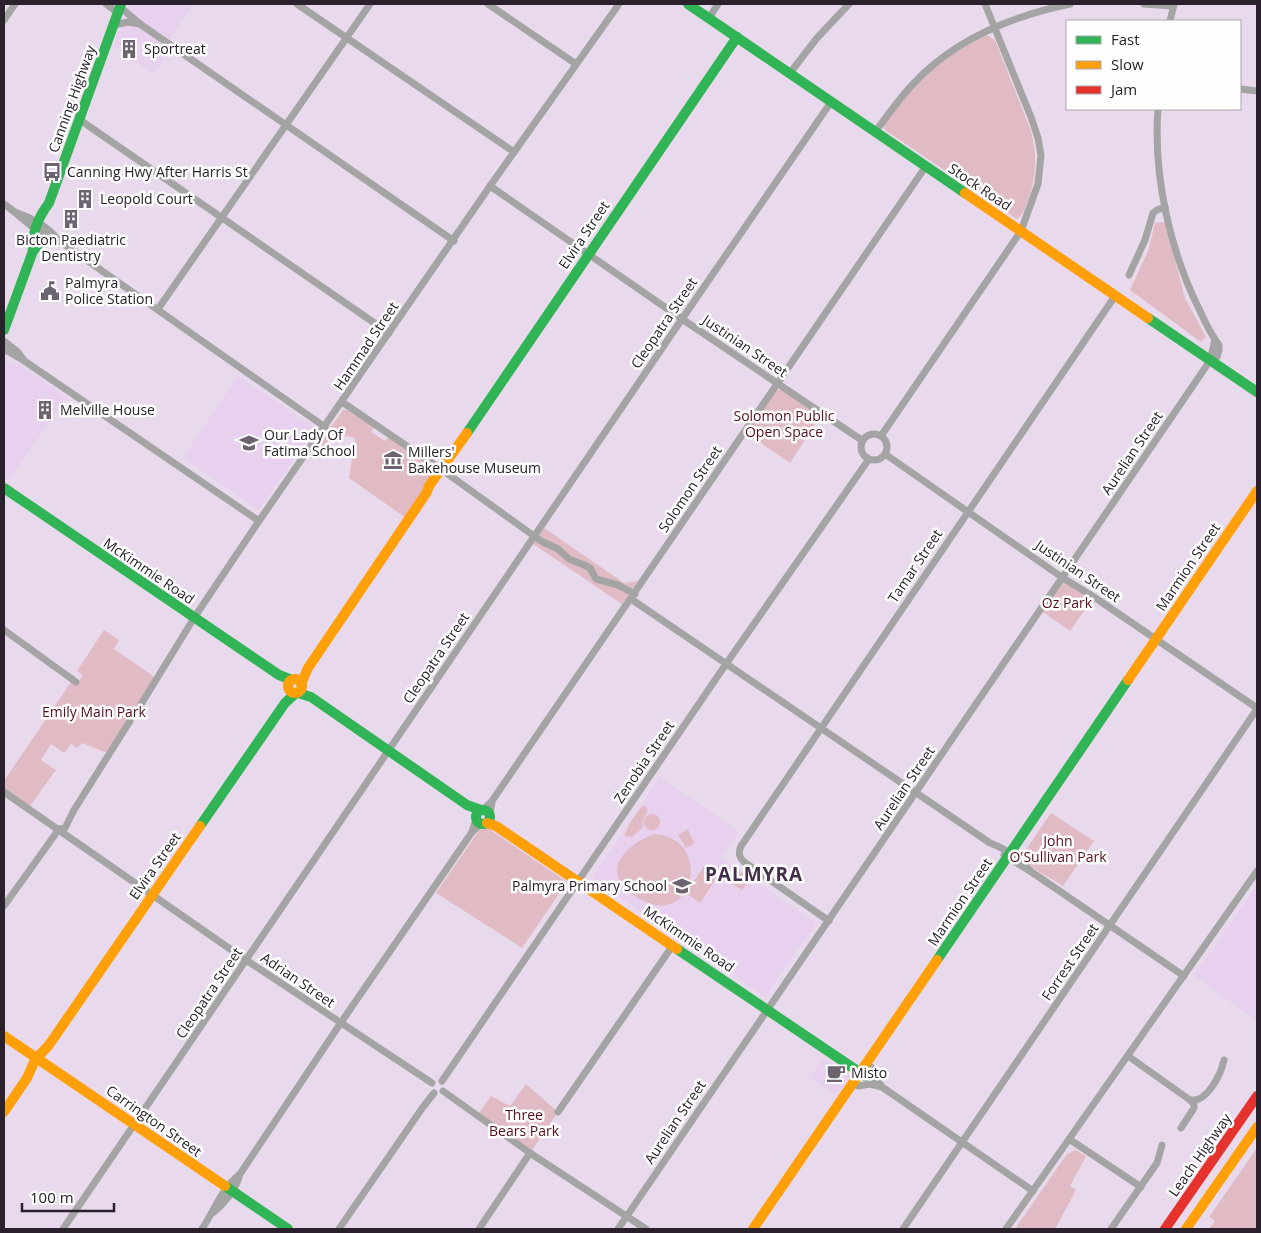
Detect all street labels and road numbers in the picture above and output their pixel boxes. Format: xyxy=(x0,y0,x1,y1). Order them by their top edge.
street label: Canning Highway xyxy=(43,42,100,155)
street label: Stock Road xyxy=(945,159,1016,215)
street label: Elvira Street xyxy=(554,197,613,272)
street label: Cleopatra Street xyxy=(626,273,701,372)
street label: Hammad Street xyxy=(329,298,402,394)
street label: Justinian Street xyxy=(697,309,792,381)
street label: Aurelian Street xyxy=(1097,407,1167,498)
street label: Solomon Street xyxy=(654,442,726,536)
street label: Marmion Street xyxy=(1151,519,1224,614)
street label: Tamar Street xyxy=(883,525,946,606)
street label: McKimmie Road xyxy=(100,533,198,608)
street label: Justinian Street xyxy=(1030,534,1125,606)
street label: Cleopatra Street xyxy=(398,608,473,707)
street label: Zenobia Street xyxy=(609,717,678,807)
street label: Aurelian Street xyxy=(869,742,939,833)
street label: Elvira Street xyxy=(124,828,185,903)
street label: Marmion Street xyxy=(923,854,996,949)
street label: McKimmie Road xyxy=(640,901,738,976)
street label: Forrest Street xyxy=(1037,919,1102,1004)
street label: Cleopatra Street xyxy=(171,943,246,1042)
street label: Adrian Street xyxy=(257,948,339,1011)
street label: Aurelian Street xyxy=(640,1076,710,1167)
street label: Carrington Street xyxy=(103,1081,206,1161)
street label: Leach Highway xyxy=(1164,1108,1236,1200)

